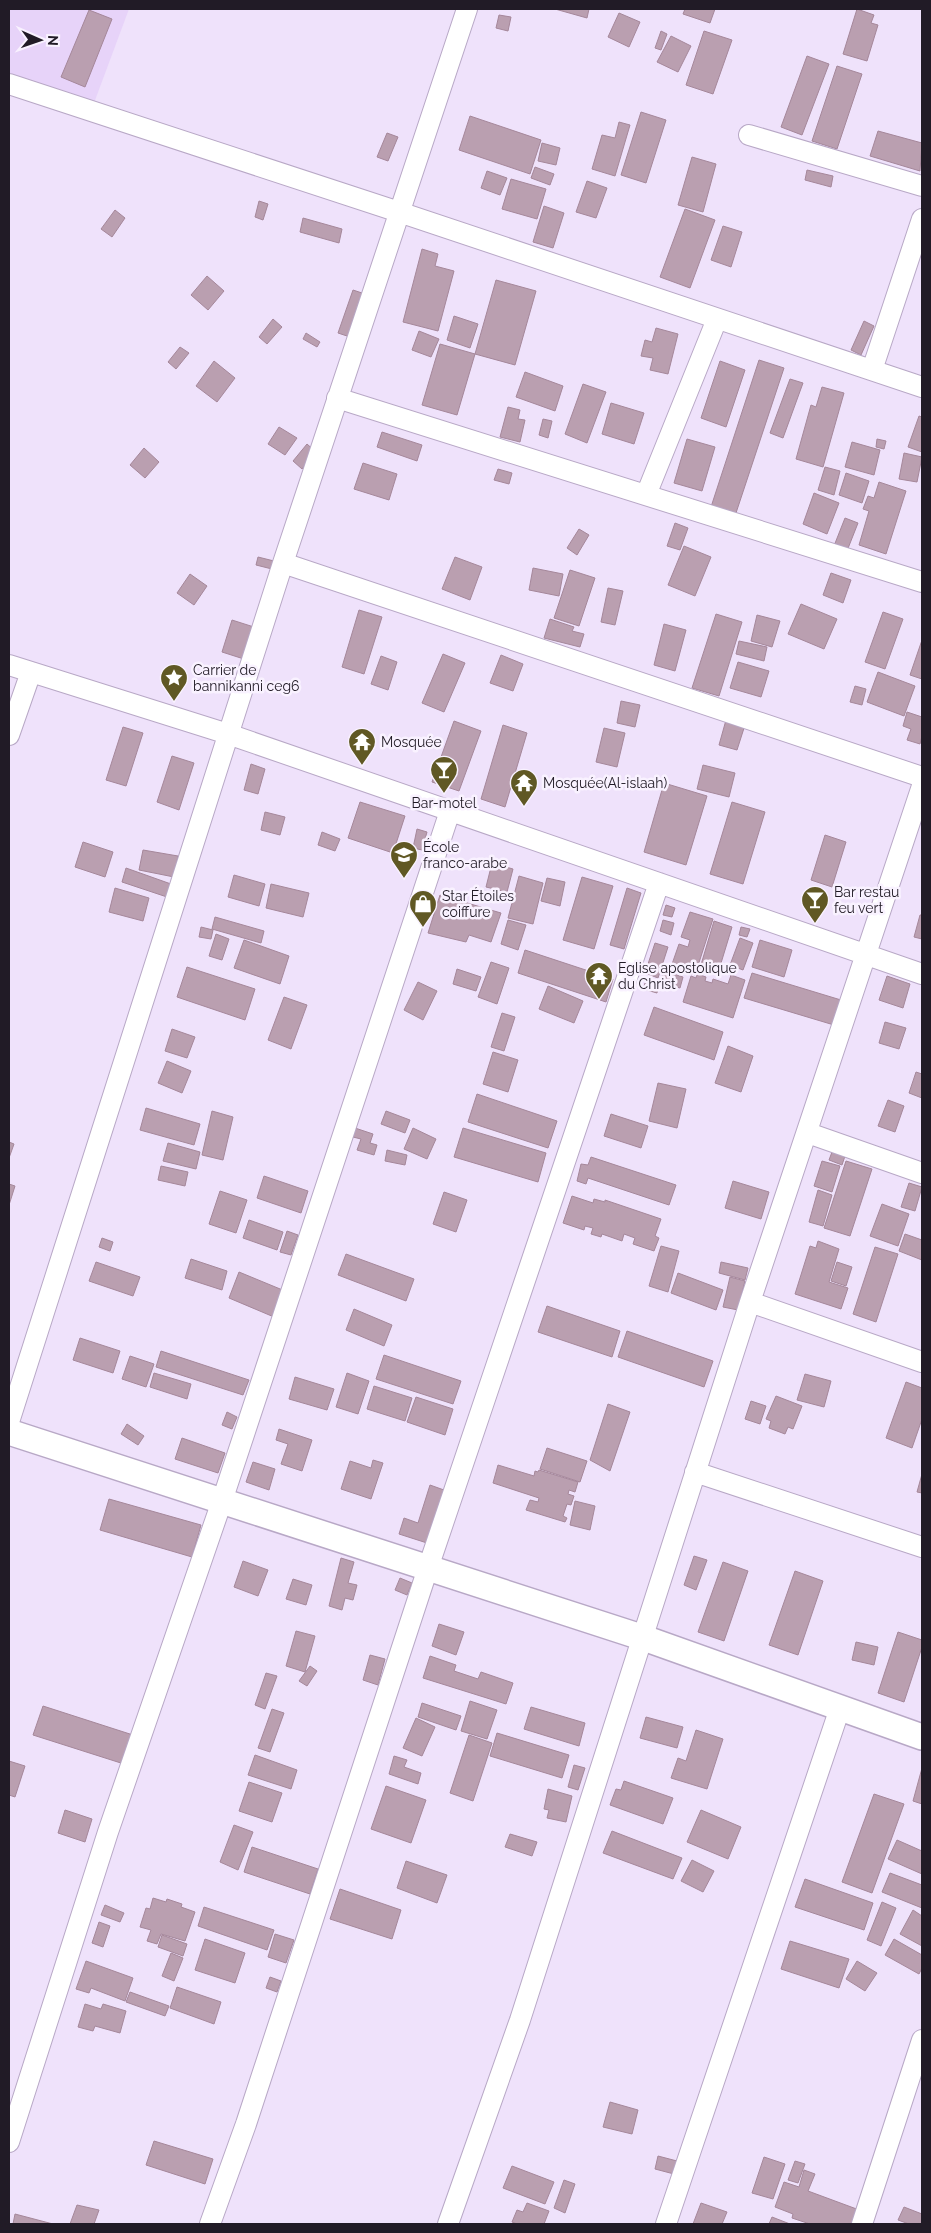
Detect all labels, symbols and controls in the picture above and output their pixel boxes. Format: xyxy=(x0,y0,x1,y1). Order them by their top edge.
north arrow xyxy=(15,15,65,65)
text: N xyxy=(45,35,61,46)
place label: Carrier de bannikanni ceg6 xyxy=(193,662,300,694)
place icon: Carrier de bannikanni ceg6 xyxy=(159,663,189,702)
temple icon: Mosquée xyxy=(347,727,377,766)
place label: Mosquée xyxy=(381,734,442,750)
bar icon: Bar-motel xyxy=(429,755,459,794)
temple icon: Mosquée(Al-islaah) xyxy=(509,768,539,807)
place label: Mosquée(Al-islaah) xyxy=(543,775,667,791)
place label: Bar-motel xyxy=(412,795,477,811)
place label: École franco-arabe xyxy=(423,838,507,871)
school or university icon: École franco-arabe xyxy=(389,840,419,879)
place label: Bar restau feu vert xyxy=(834,884,899,916)
bar icon: Bar restau feu vert xyxy=(800,885,830,924)
place label: Star Étoiles coiffure xyxy=(442,887,514,920)
shop icon: Star Étoiles coiffure xyxy=(408,889,438,928)
place label: Eglise apostolique du Christ xyxy=(618,960,737,992)
temple icon: Eglise apostolique du Christ xyxy=(584,961,614,1000)

